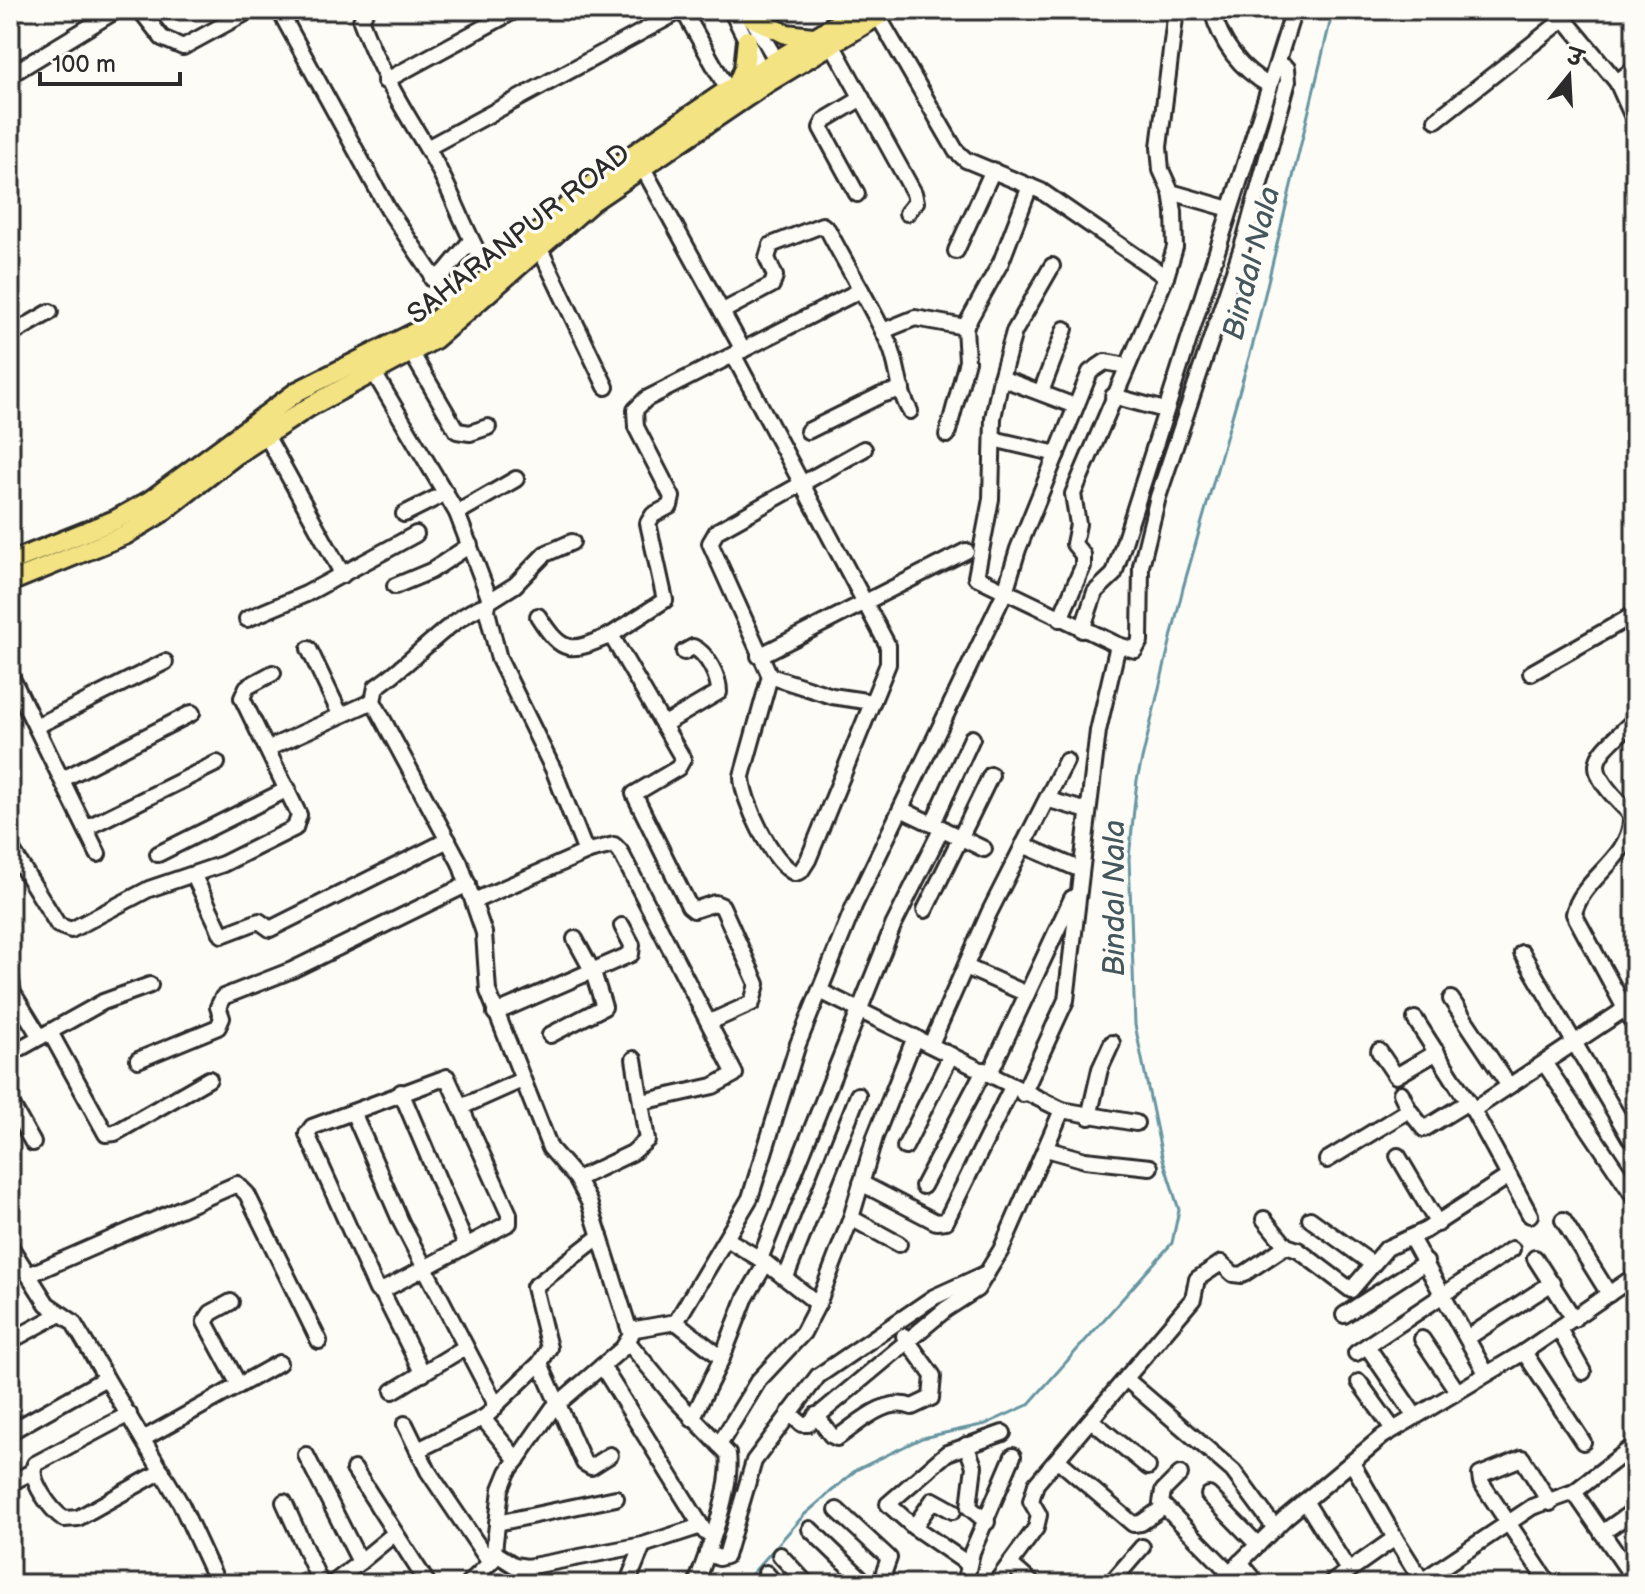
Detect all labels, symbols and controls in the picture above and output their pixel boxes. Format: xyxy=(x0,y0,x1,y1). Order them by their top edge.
scale bar xyxy=(40,36,180,86)
north arrow xyxy=(1529,36,1609,116)
text: उ xyxy=(1562,43,1588,74)
text: 100 m xyxy=(52,50,116,79)
street label: SAHARANPUR ROAD xyxy=(401,137,637,331)
water label: Bindal Nala xyxy=(1216,183,1288,343)
water label: Bindal Nala xyxy=(1097,820,1133,976)

